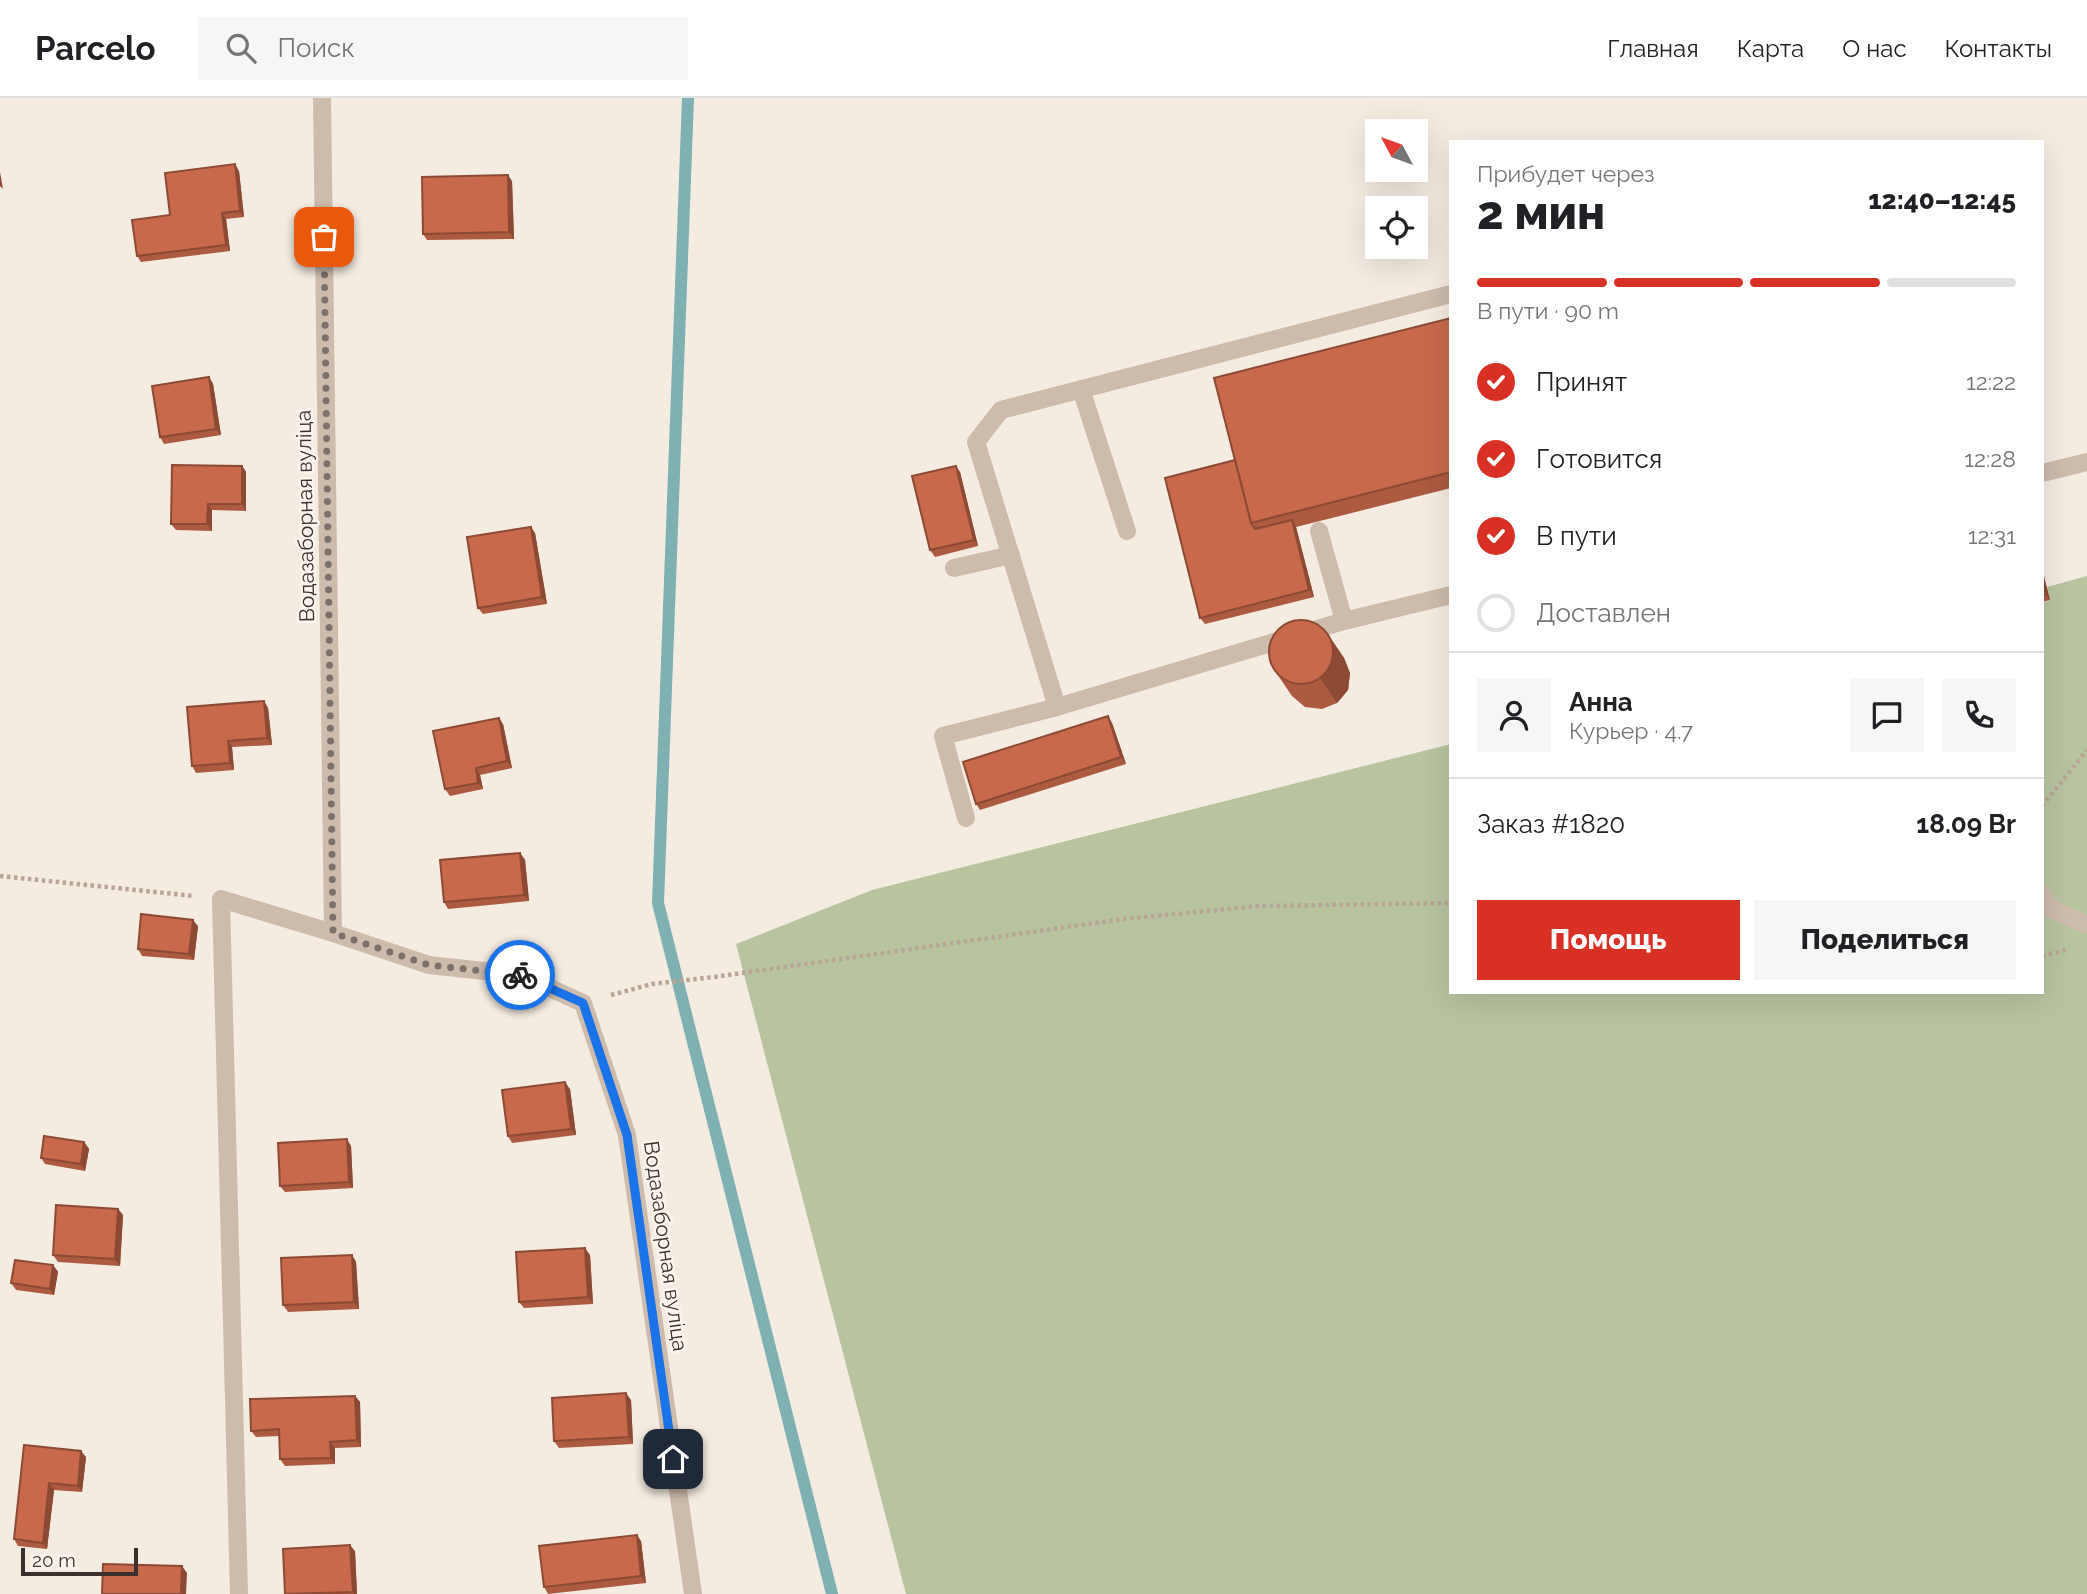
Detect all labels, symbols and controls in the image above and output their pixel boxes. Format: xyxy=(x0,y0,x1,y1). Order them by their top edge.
search box xyxy=(198,17,688,80)
text: Parcelo xyxy=(35,29,156,68)
icon: search xyxy=(222,29,260,67)
text: Поиск xyxy=(278,33,355,63)
text: Главная xyxy=(1607,34,1699,63)
text: Карта xyxy=(1737,34,1804,63)
text: О нас xyxy=(1842,34,1907,63)
text: Контакты xyxy=(1945,34,2052,63)
north arrow xyxy=(1365,119,1428,182)
map controls xyxy=(1365,119,1428,259)
text: Прибудет через xyxy=(1477,160,1655,187)
text: 12:40–12:45 xyxy=(1868,185,2016,215)
text: 2 мин xyxy=(1477,186,1605,240)
button: locate xyxy=(1365,196,1428,259)
pin xyxy=(294,207,354,267)
icon: bag xyxy=(305,218,343,256)
text: В пути · 90 m xyxy=(1477,297,1619,324)
icon: check xyxy=(1477,363,1515,401)
text: Принят xyxy=(1536,367,1627,397)
text: 12:22 xyxy=(1966,368,2016,395)
street label: Водазаборная вуліца xyxy=(291,410,319,622)
icon: check xyxy=(1477,440,1515,478)
text: Готовится xyxy=(1536,444,1662,474)
text: 12:28 xyxy=(1964,445,2016,472)
icon: check xyxy=(1477,517,1515,555)
text: В пути xyxy=(1536,521,1617,551)
text: 12:31 xyxy=(1968,522,2016,549)
text: Доставлен xyxy=(1536,598,1671,628)
button: person xyxy=(1477,678,1551,752)
button: chat xyxy=(1850,678,1924,752)
button: phone xyxy=(1942,678,2016,752)
text: Анна xyxy=(1569,687,1633,717)
text: Курьер · 4.7 xyxy=(1569,717,1693,744)
text: Заказ #1820 xyxy=(1477,809,1625,839)
text: 18.09 Br xyxy=(1916,809,2016,839)
button: Помощь xyxy=(1477,900,1740,980)
button: Поделиться xyxy=(1754,900,2016,980)
courier xyxy=(485,940,555,1010)
icon: bike xyxy=(501,956,539,994)
street label: Водазаборная вуліца xyxy=(639,1139,693,1353)
pin xyxy=(643,1429,703,1489)
icon: home xyxy=(654,1440,692,1478)
scale bar xyxy=(21,1545,138,1577)
text: 20 m xyxy=(32,1549,76,1571)

